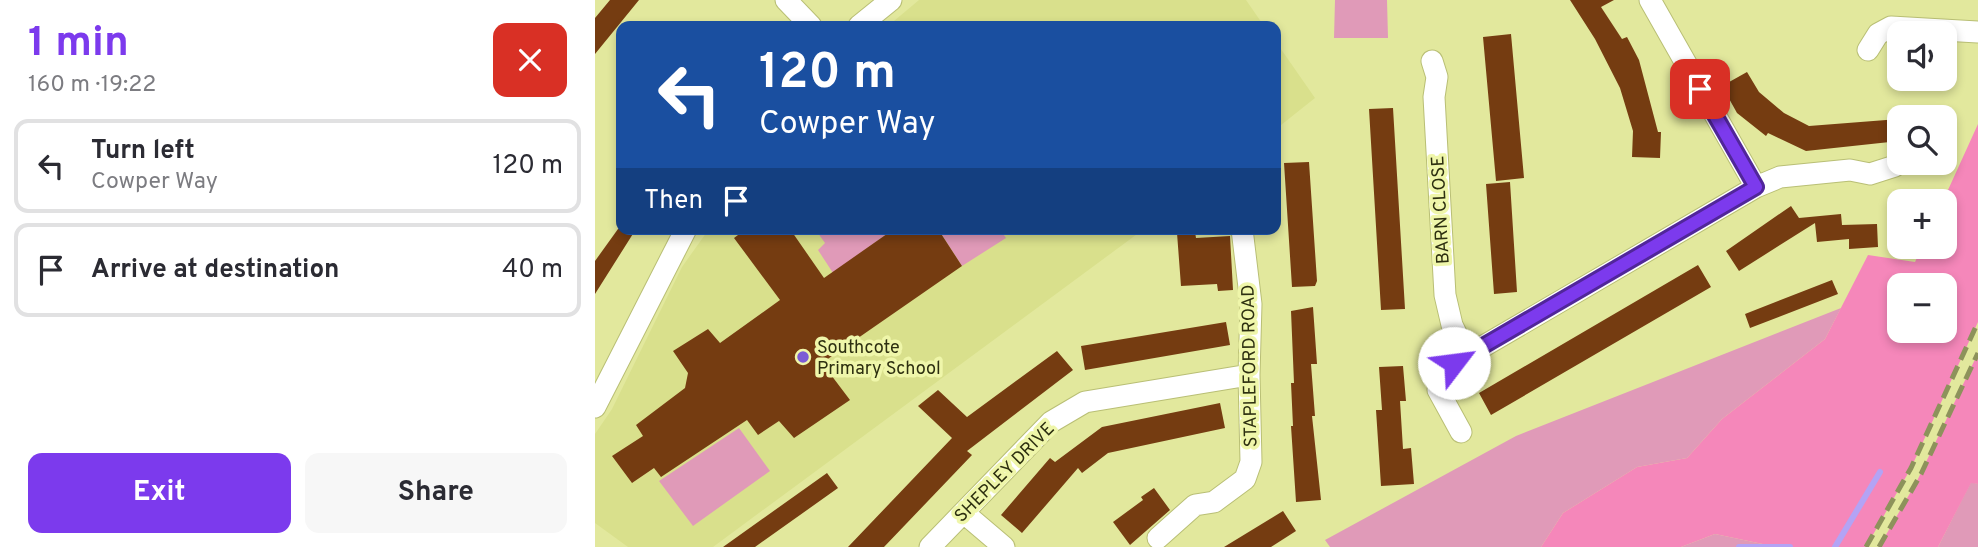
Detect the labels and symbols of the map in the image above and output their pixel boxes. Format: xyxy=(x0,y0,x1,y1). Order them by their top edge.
pin xyxy=(1670,59,1730,119)
street label: BARN CLOSE xyxy=(1427,155,1456,265)
street label: STAPLEFORD ROAD xyxy=(1238,284,1263,448)
position arrow xyxy=(1417,326,1491,400)
place label: Southcote Primary School xyxy=(817,337,941,381)
marker: Southcote Primary School xyxy=(795,349,811,365)
street label: SHEPLEY DRIVE xyxy=(950,418,1060,528)

